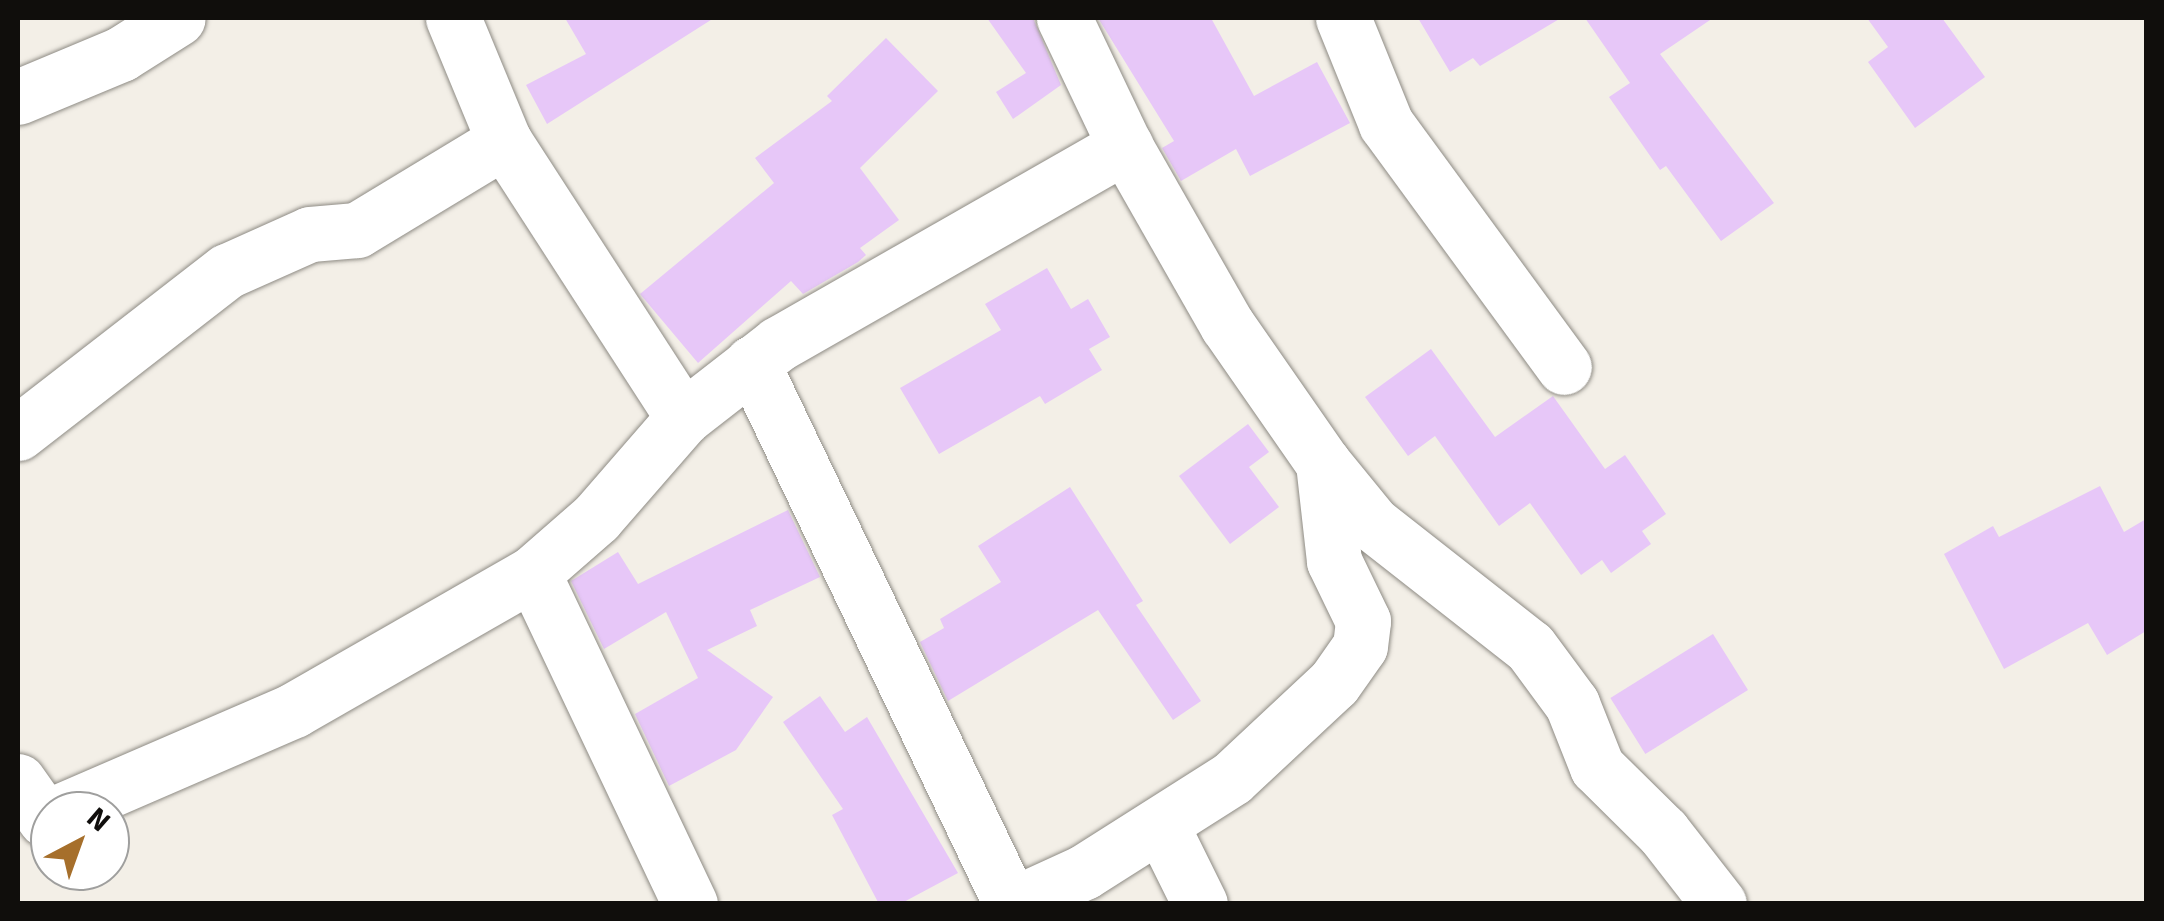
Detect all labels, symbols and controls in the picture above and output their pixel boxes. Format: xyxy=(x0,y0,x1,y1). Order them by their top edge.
north arrow xyxy=(30,791,130,891)
text: N xyxy=(80,801,117,839)

